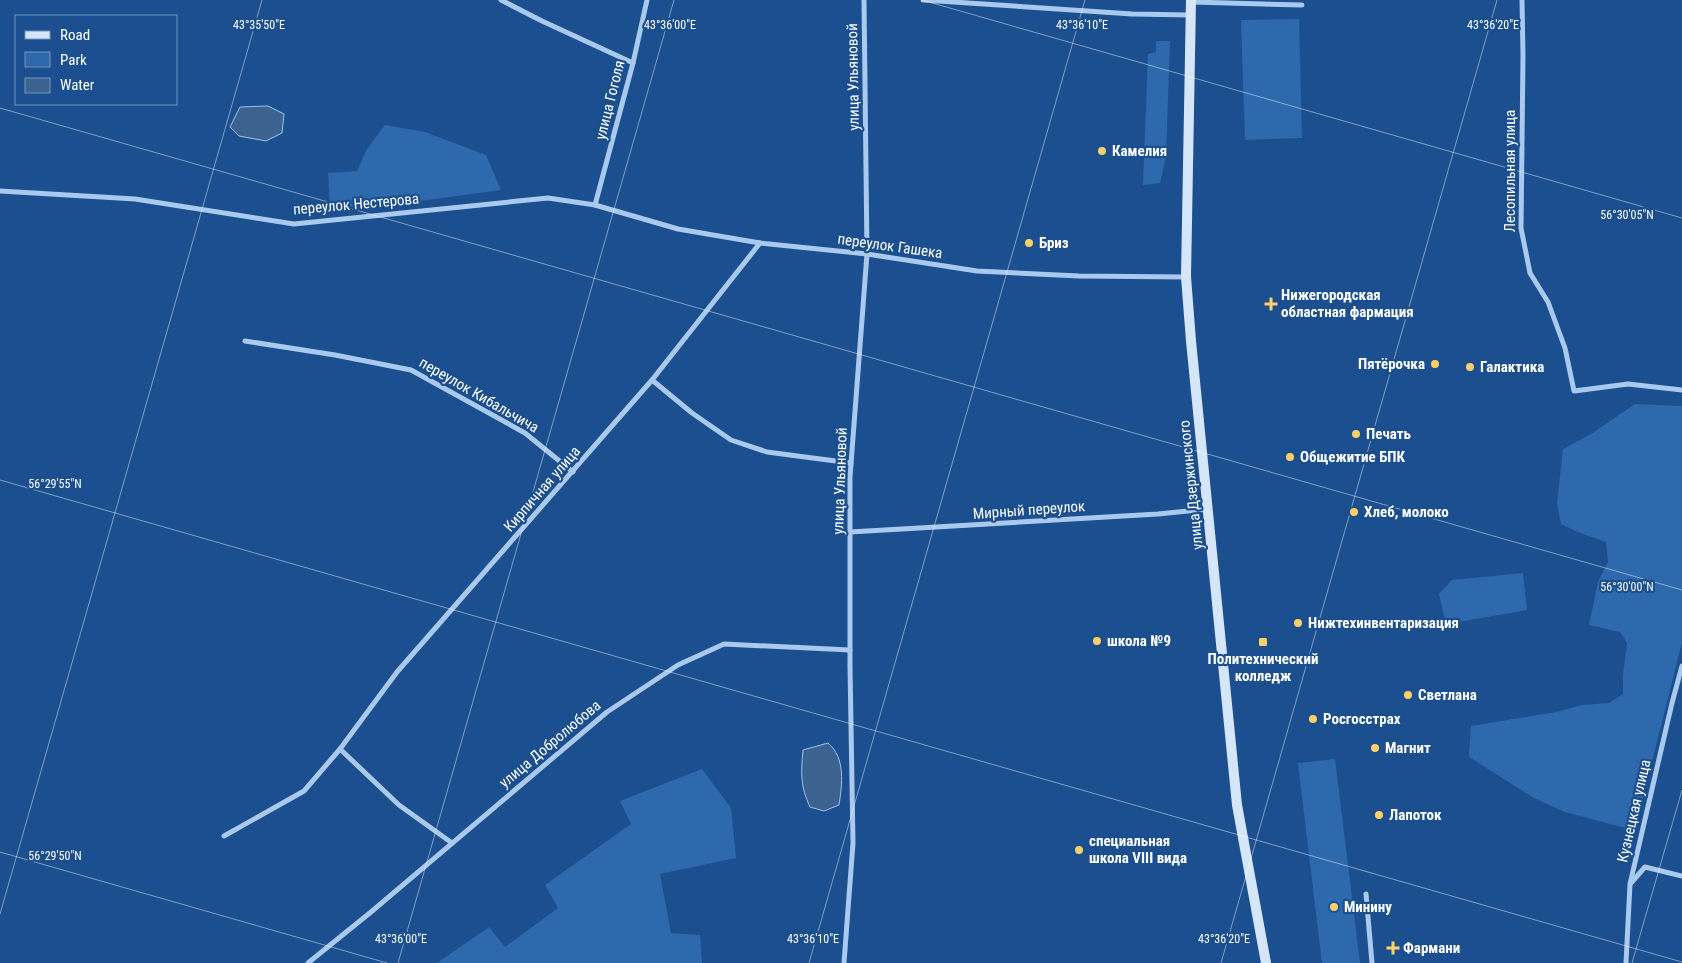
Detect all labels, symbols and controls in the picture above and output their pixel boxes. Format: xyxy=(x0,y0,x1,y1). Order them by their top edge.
legend xyxy=(15,15,178,105)
text: 43°35'50"E xyxy=(233,18,285,32)
text: 43°36'00"E xyxy=(644,18,696,32)
text: 43°36'10"E xyxy=(1056,18,1108,32)
text: 43°36'20"E xyxy=(1467,18,1519,32)
street label: улица Ульяновой xyxy=(843,23,863,131)
text: Road xyxy=(60,26,90,44)
text: Park xyxy=(60,51,87,69)
street label: улица Гоголя xyxy=(591,59,629,141)
text: Water xyxy=(60,76,95,94)
street label: Лесопильная улица xyxy=(1501,110,1519,232)
place label: Камелия xyxy=(1112,142,1167,160)
marker: Камелия xyxy=(1096,145,1108,157)
street label: переулок Нестерова xyxy=(292,190,420,218)
text: 56°30'05"N xyxy=(1600,208,1654,222)
street label: переулок Гашека xyxy=(836,230,944,262)
place label: Бриз xyxy=(1039,234,1069,252)
marker: Бриз xyxy=(1023,237,1035,249)
place label: Нижегородская областная фармация xyxy=(1281,286,1414,321)
marker: Нижегородская областная фармация xyxy=(1265,298,1277,310)
street label: переулок Кибальчича xyxy=(416,353,542,437)
place label: Пятёрочка xyxy=(1358,355,1425,373)
marker: Пятёрочка xyxy=(1429,358,1441,370)
place label: Галактика xyxy=(1480,358,1544,376)
marker: Галактика xyxy=(1464,361,1476,373)
street label: улица Дзержинского xyxy=(1175,419,1207,551)
place label: Печать xyxy=(1366,425,1412,443)
street label: улица Ульяновой xyxy=(829,427,851,535)
marker: Печать xyxy=(1350,428,1362,440)
street label: Кирпичная улица xyxy=(500,443,584,535)
place label: Общежитие БПК xyxy=(1300,448,1406,466)
marker: Общежитие БПК xyxy=(1284,451,1296,463)
text: 56°29'55"N xyxy=(28,477,82,491)
street label: Мирный переулок xyxy=(972,497,1086,523)
place label: Хлеб, молоко xyxy=(1364,503,1449,521)
marker: Хлеб, молоко xyxy=(1348,506,1360,518)
text: 56°30'00"N xyxy=(1600,580,1654,594)
place label: Нижтехинвентаризация xyxy=(1308,614,1459,632)
marker: Нижтехинвентаризация xyxy=(1292,617,1304,629)
place label: школа №9 xyxy=(1107,632,1171,650)
marker: школа №9 xyxy=(1091,635,1103,647)
marker: Политехнический колледж xyxy=(1257,636,1269,648)
place label: Политехнический колледж xyxy=(1208,650,1318,685)
place label: Светлана xyxy=(1418,686,1477,704)
marker: Светлана xyxy=(1402,689,1414,701)
street label: улица Добролюбова xyxy=(496,696,604,792)
place label: Росгосстрах xyxy=(1323,710,1401,728)
marker: Росгосстрах xyxy=(1307,713,1319,725)
place label: Магнит xyxy=(1385,739,1431,757)
marker: Магнит xyxy=(1369,742,1381,754)
street label: Кузнецкая улица xyxy=(1613,758,1655,864)
place label: Лапоток xyxy=(1389,806,1442,824)
marker: Лапоток xyxy=(1373,809,1385,821)
place label: специальная школа VIII вида xyxy=(1089,832,1187,867)
marker: специальная школа VIII вида xyxy=(1073,844,1085,856)
text: 56°29'50"N xyxy=(28,849,82,863)
place label: Минину xyxy=(1344,898,1392,916)
marker: Минину xyxy=(1328,901,1340,913)
text: 43°36'00"E xyxy=(375,932,427,946)
text: 43°36'10"E xyxy=(787,932,839,946)
text: 43°36'20"E xyxy=(1198,932,1250,946)
place label: Фармани xyxy=(1403,939,1460,957)
marker: Фармани xyxy=(1387,942,1399,954)

